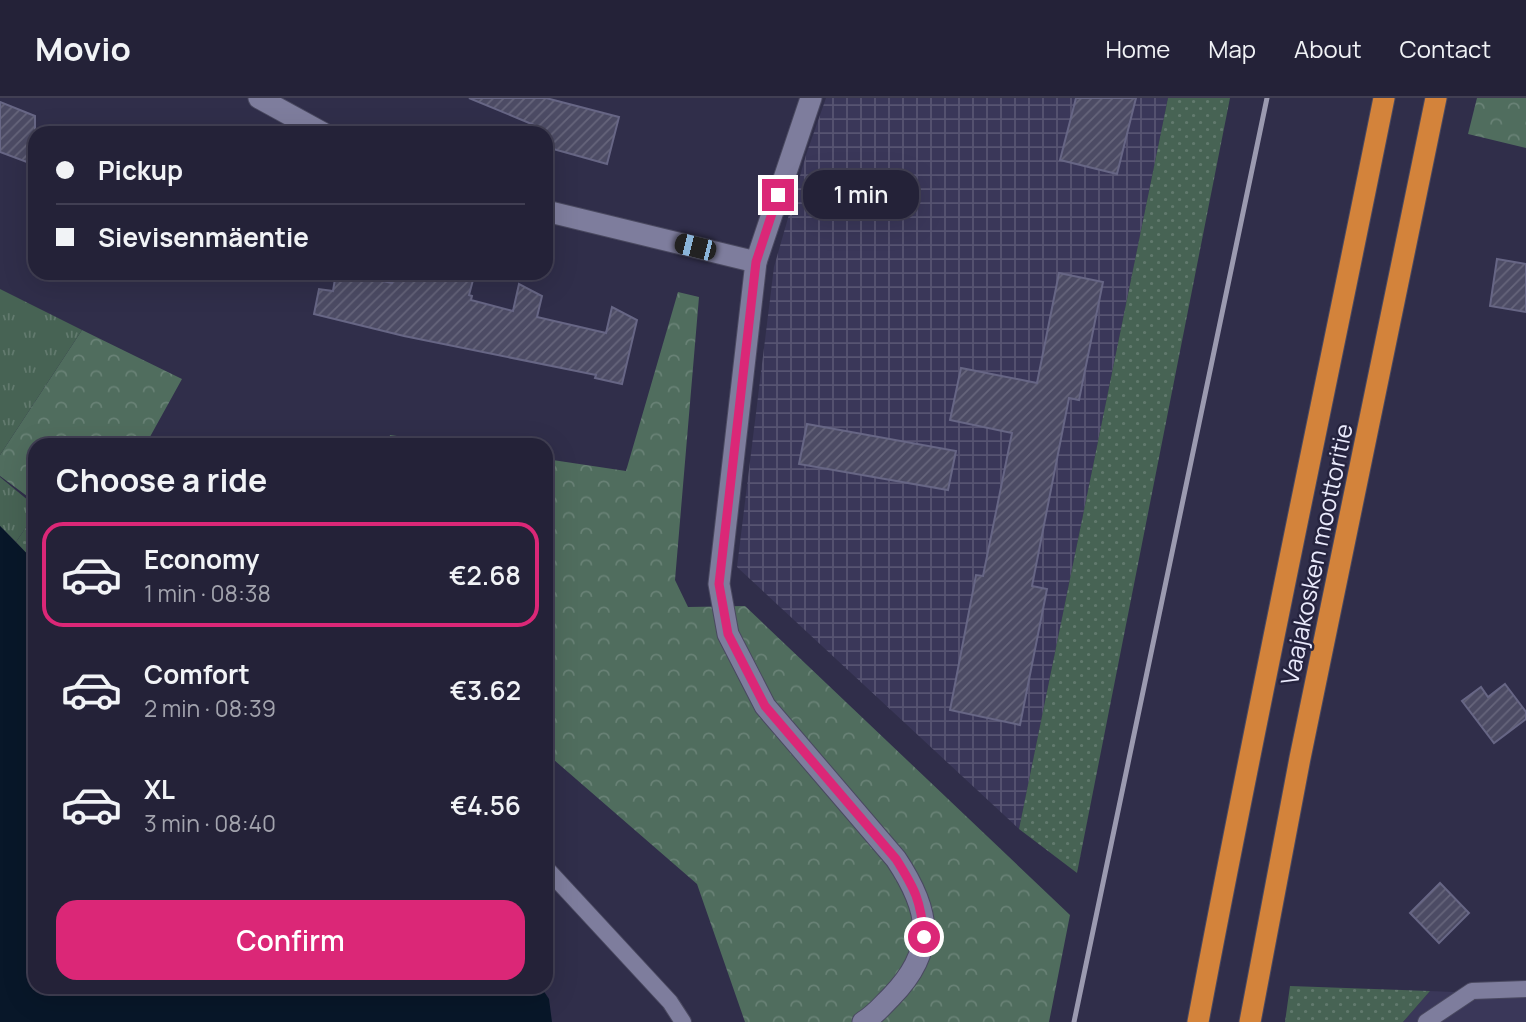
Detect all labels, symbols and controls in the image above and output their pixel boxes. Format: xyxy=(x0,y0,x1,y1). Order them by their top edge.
text: Movio xyxy=(35,26,131,71)
text: Home xyxy=(1105,32,1170,65)
text: Map xyxy=(1208,32,1256,65)
text: About xyxy=(1294,32,1362,65)
text: Contact xyxy=(1400,32,1491,65)
text: Pickup xyxy=(98,152,183,188)
callout: 1 min xyxy=(802,170,918,220)
text: 1 min xyxy=(834,178,888,210)
route end xyxy=(762,179,794,211)
text: Sievisenmäentie xyxy=(98,219,309,255)
car xyxy=(673,232,718,262)
street label: Vaajakosken moottoritie xyxy=(1272,420,1360,688)
text: Choose a ride xyxy=(56,458,267,502)
text: Economy xyxy=(144,541,259,577)
icon: car xyxy=(60,543,123,606)
text: €2.68 xyxy=(449,557,521,593)
text: 1 min · 08:38 xyxy=(144,577,271,609)
text: Comfort xyxy=(144,656,250,692)
icon: car xyxy=(60,658,123,721)
text: €3.62 xyxy=(450,672,521,708)
text: 2 min · 08:39 xyxy=(144,692,276,724)
text: XL xyxy=(144,771,175,807)
icon: car xyxy=(60,773,123,836)
text: €4.56 xyxy=(450,787,521,823)
text: 3 min · 08:40 xyxy=(144,807,276,839)
button: Confirm xyxy=(56,900,525,980)
route start xyxy=(908,921,940,953)

